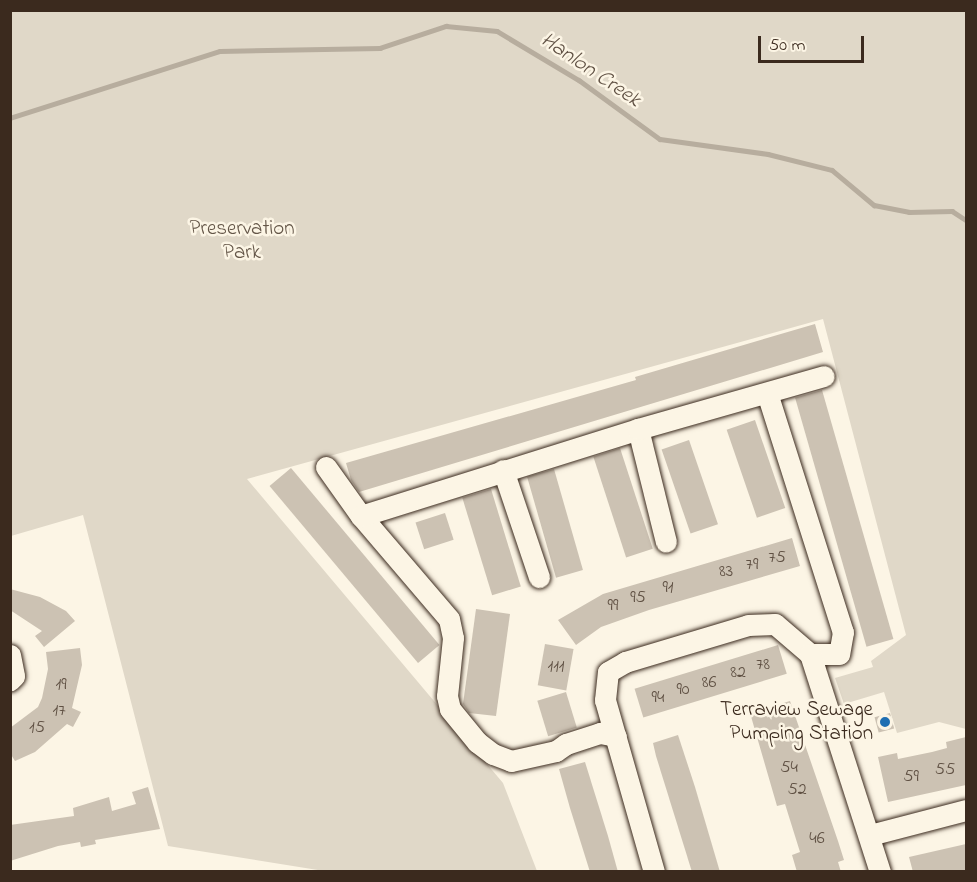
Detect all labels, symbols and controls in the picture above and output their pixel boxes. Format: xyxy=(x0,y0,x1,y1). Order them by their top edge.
scale bar xyxy=(761,24,868,62)
water label: Hanlon Creek xyxy=(535,28,645,114)
text: 50 m xyxy=(769,33,806,59)
park label: Preservation Park xyxy=(190,216,294,266)
house number: 75 xyxy=(768,547,786,569)
house number: 79 xyxy=(746,554,758,576)
house number: 83 xyxy=(719,561,733,583)
house number: 91 xyxy=(662,577,674,599)
house number: 95 xyxy=(630,587,646,609)
house number: 99 xyxy=(608,595,618,617)
house number: 78 xyxy=(756,654,770,676)
house number: 111 xyxy=(547,656,565,678)
house number: 82 xyxy=(730,662,746,684)
house number: 86 xyxy=(702,672,716,694)
house number: 19 xyxy=(55,674,67,696)
house number: 90 xyxy=(676,679,690,701)
house number: 94 xyxy=(652,687,664,709)
place label: Terraview Sewage Pumping Station xyxy=(720,697,873,747)
house number: 17 xyxy=(52,700,66,722)
marker: Terraview Sewage Pumping Station xyxy=(878,715,892,729)
house number: 15 xyxy=(29,717,45,739)
house number: 54 xyxy=(780,757,798,779)
house number: 55 xyxy=(935,759,955,781)
house number: 59 xyxy=(903,766,919,788)
house number: 52 xyxy=(787,779,807,801)
house number: 46 xyxy=(809,828,825,850)

